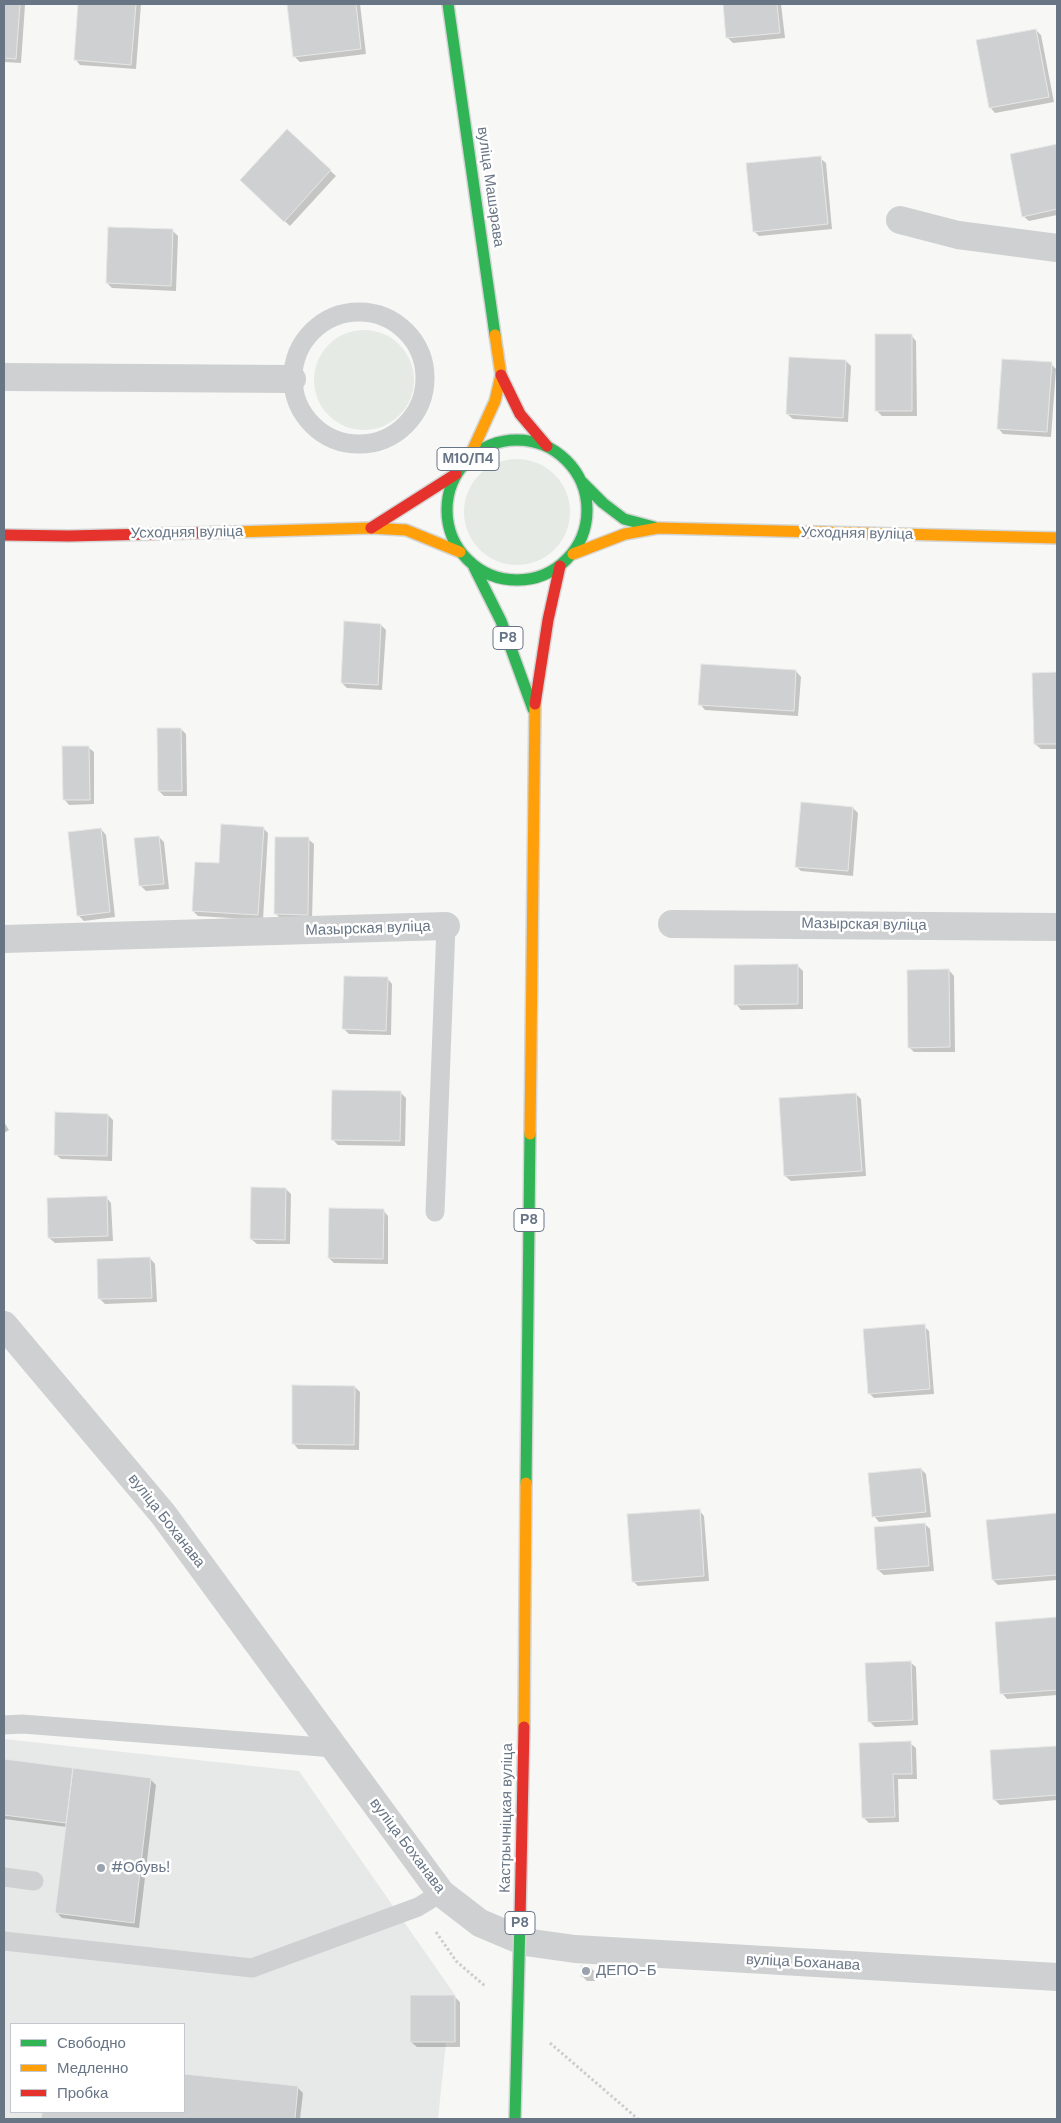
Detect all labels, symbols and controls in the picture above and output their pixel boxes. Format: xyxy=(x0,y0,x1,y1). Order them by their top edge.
street label: вуліца Машэрава xyxy=(473,126,507,248)
road number: М10/П4 xyxy=(437,448,499,470)
street label: Усходняя вуліца xyxy=(131,523,243,543)
street label: Усходняя вуліца xyxy=(801,524,913,544)
road number: Р8 xyxy=(493,626,523,650)
street label: Мазырская вуліца xyxy=(801,915,927,935)
street label: Мазырская вуліца xyxy=(305,918,431,940)
road number: Р8 xyxy=(514,1208,544,1232)
street label: вуліца Боханава xyxy=(124,1470,208,1572)
street label: Кастрычніцкая вуліца xyxy=(497,1743,517,1893)
street label: вуліца Боханава xyxy=(365,1795,449,1897)
place label: #Обувь! xyxy=(111,1859,170,1877)
marker: #Обувь! xyxy=(95,1862,107,1874)
road number: Р8 xyxy=(505,1912,535,1935)
street label: вуліца Боханава xyxy=(745,1951,861,1975)
place label: ДЕПО-Б xyxy=(596,1962,657,1980)
marker: ДЕПО-Б xyxy=(580,1965,592,1977)
legend xyxy=(10,2023,185,2113)
text: Свободно xyxy=(57,2033,126,2053)
text: Медленно xyxy=(57,2058,128,2078)
text: Пробка xyxy=(57,2083,108,2103)

